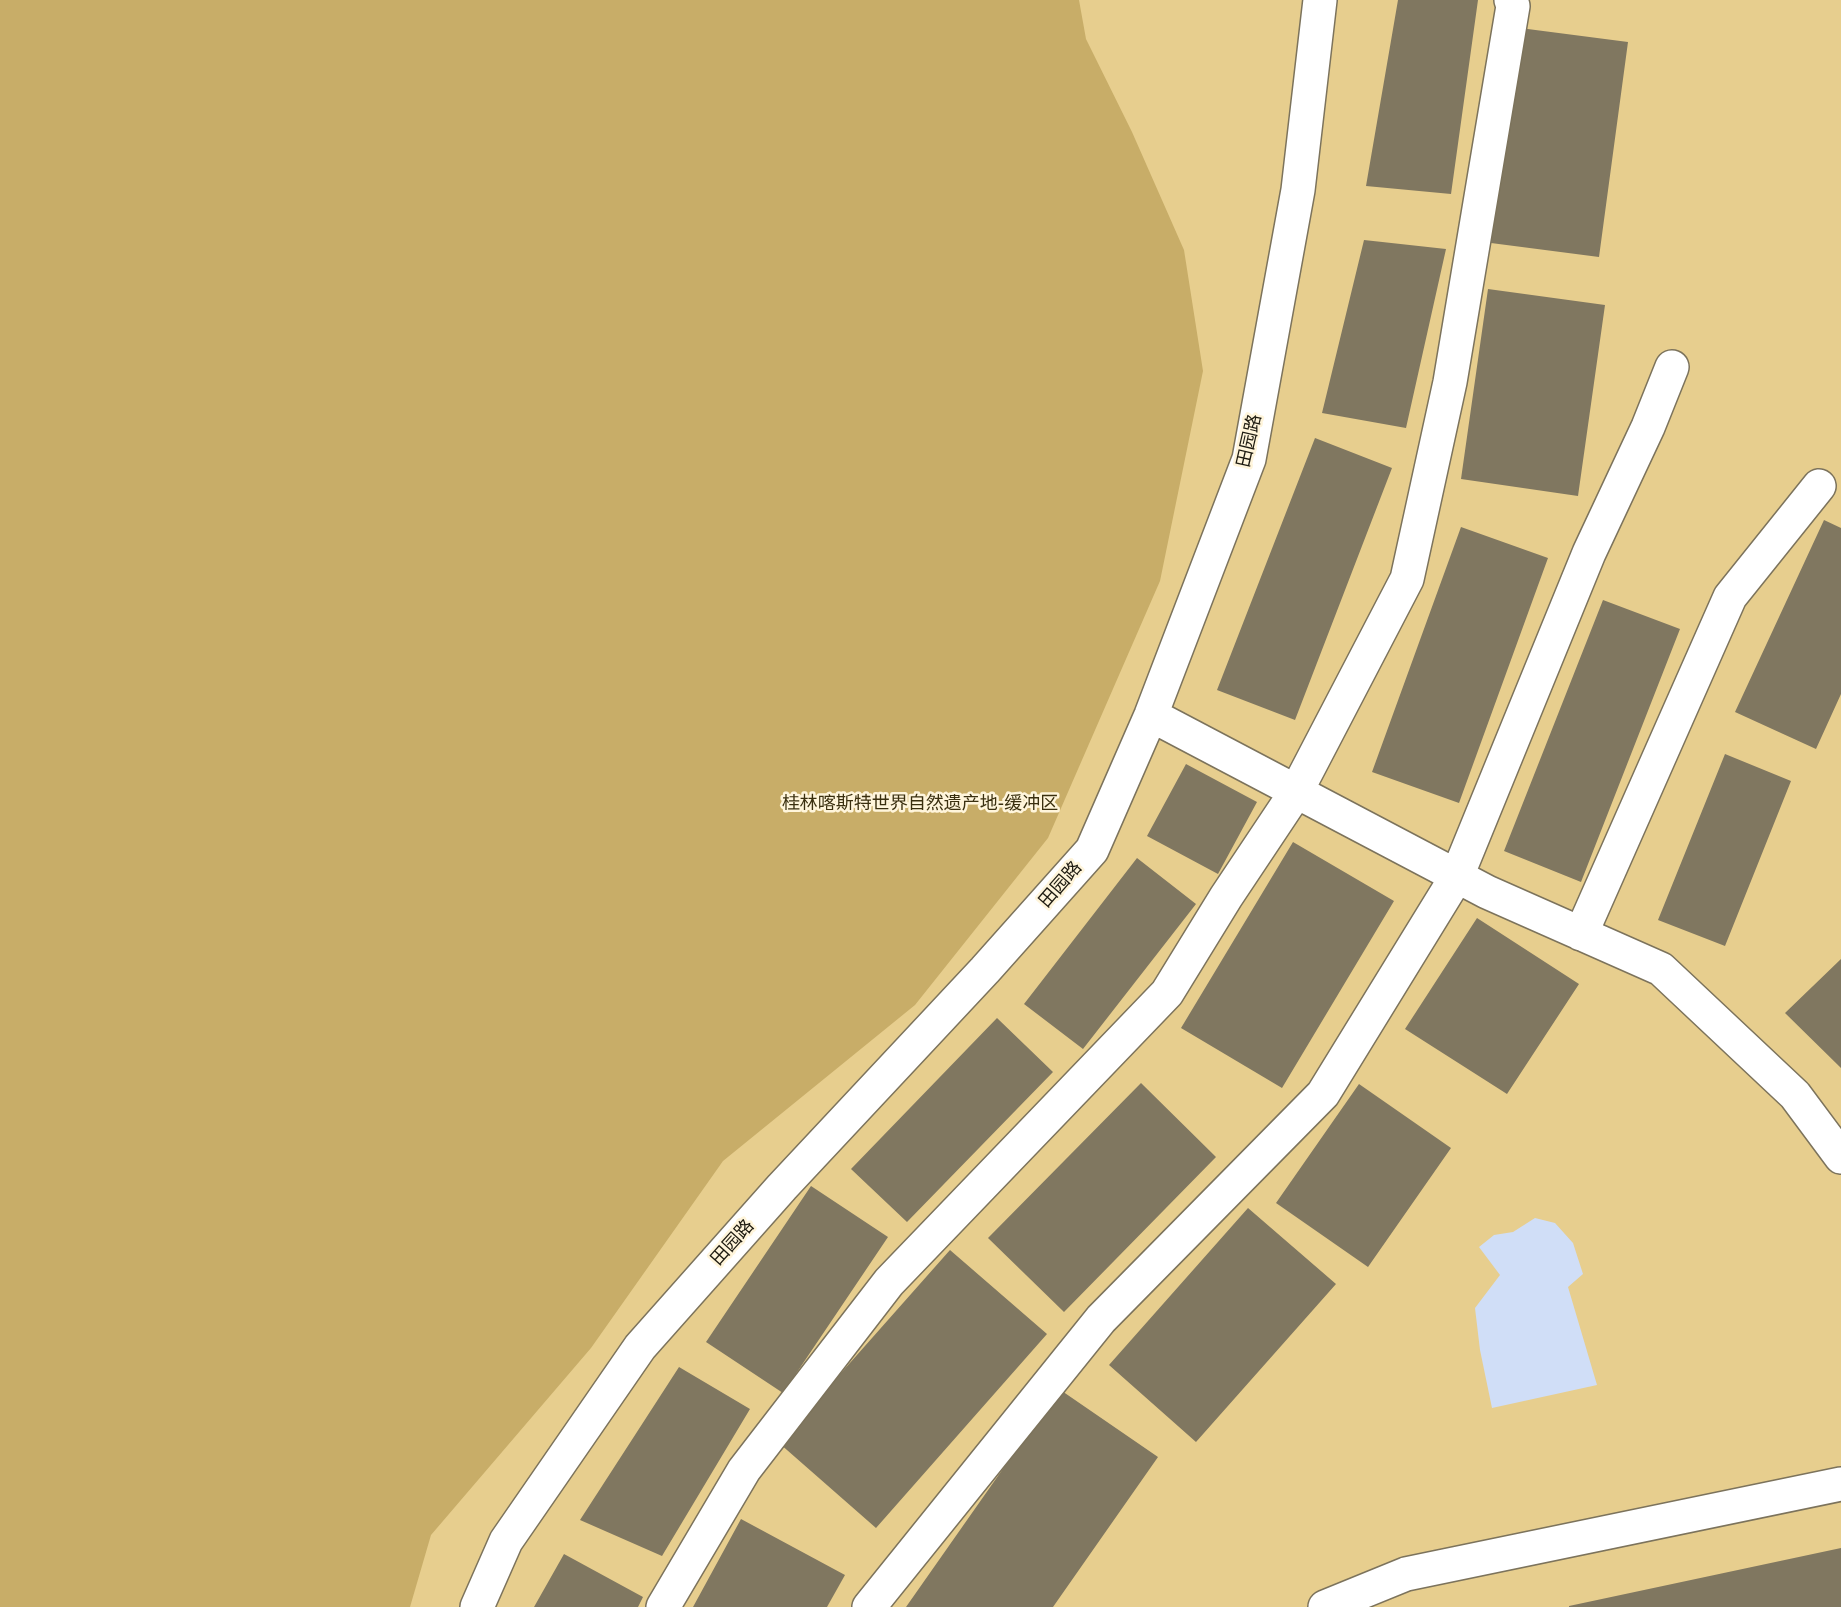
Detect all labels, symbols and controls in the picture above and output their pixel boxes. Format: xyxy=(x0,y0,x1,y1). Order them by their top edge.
street label: 田园路 xyxy=(1233,412,1267,470)
park label: 桂林喀斯特世界自然遗产地-缓冲区 xyxy=(782,793,1058,815)
street label: 田园路 xyxy=(1035,858,1087,912)
street label: 田园路 xyxy=(707,1216,759,1270)

